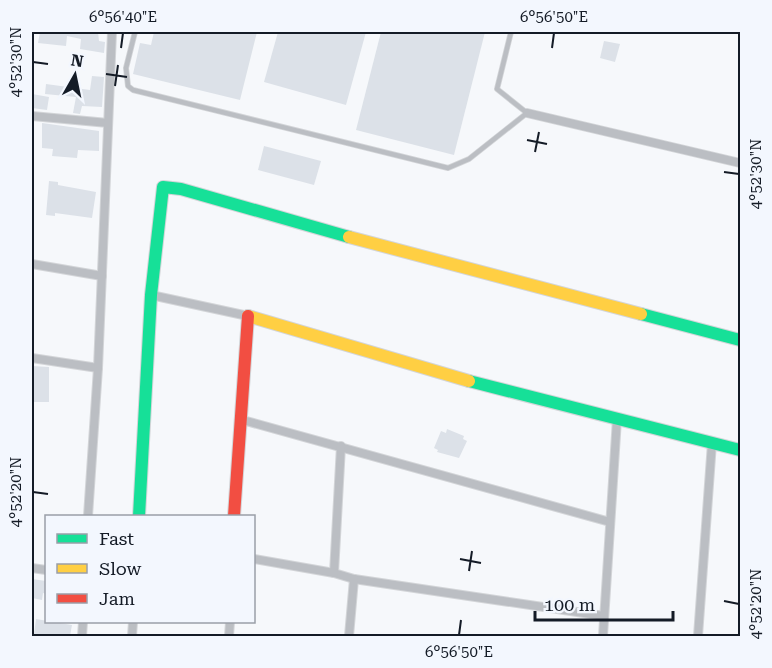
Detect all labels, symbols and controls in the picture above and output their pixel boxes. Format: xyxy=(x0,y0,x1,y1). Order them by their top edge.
text: 6°56'40"E xyxy=(89,8,157,26)
text: 6°56'50"E xyxy=(520,8,588,26)
text: 4°52'30"N xyxy=(7,27,25,97)
north arrow xyxy=(45,45,105,105)
text: N xyxy=(70,50,85,71)
text: 4°52'30"N xyxy=(747,139,765,209)
text: 4°52'20"N xyxy=(7,457,25,527)
legend xyxy=(45,515,255,623)
text: Fast xyxy=(99,528,134,549)
text: Slow xyxy=(99,558,141,579)
text: 4°52'20"N xyxy=(747,569,765,639)
scale bar xyxy=(535,584,673,622)
text: Jam xyxy=(99,588,135,609)
text: 100 m xyxy=(544,594,595,615)
text: 6°56'50"E xyxy=(425,643,493,661)

